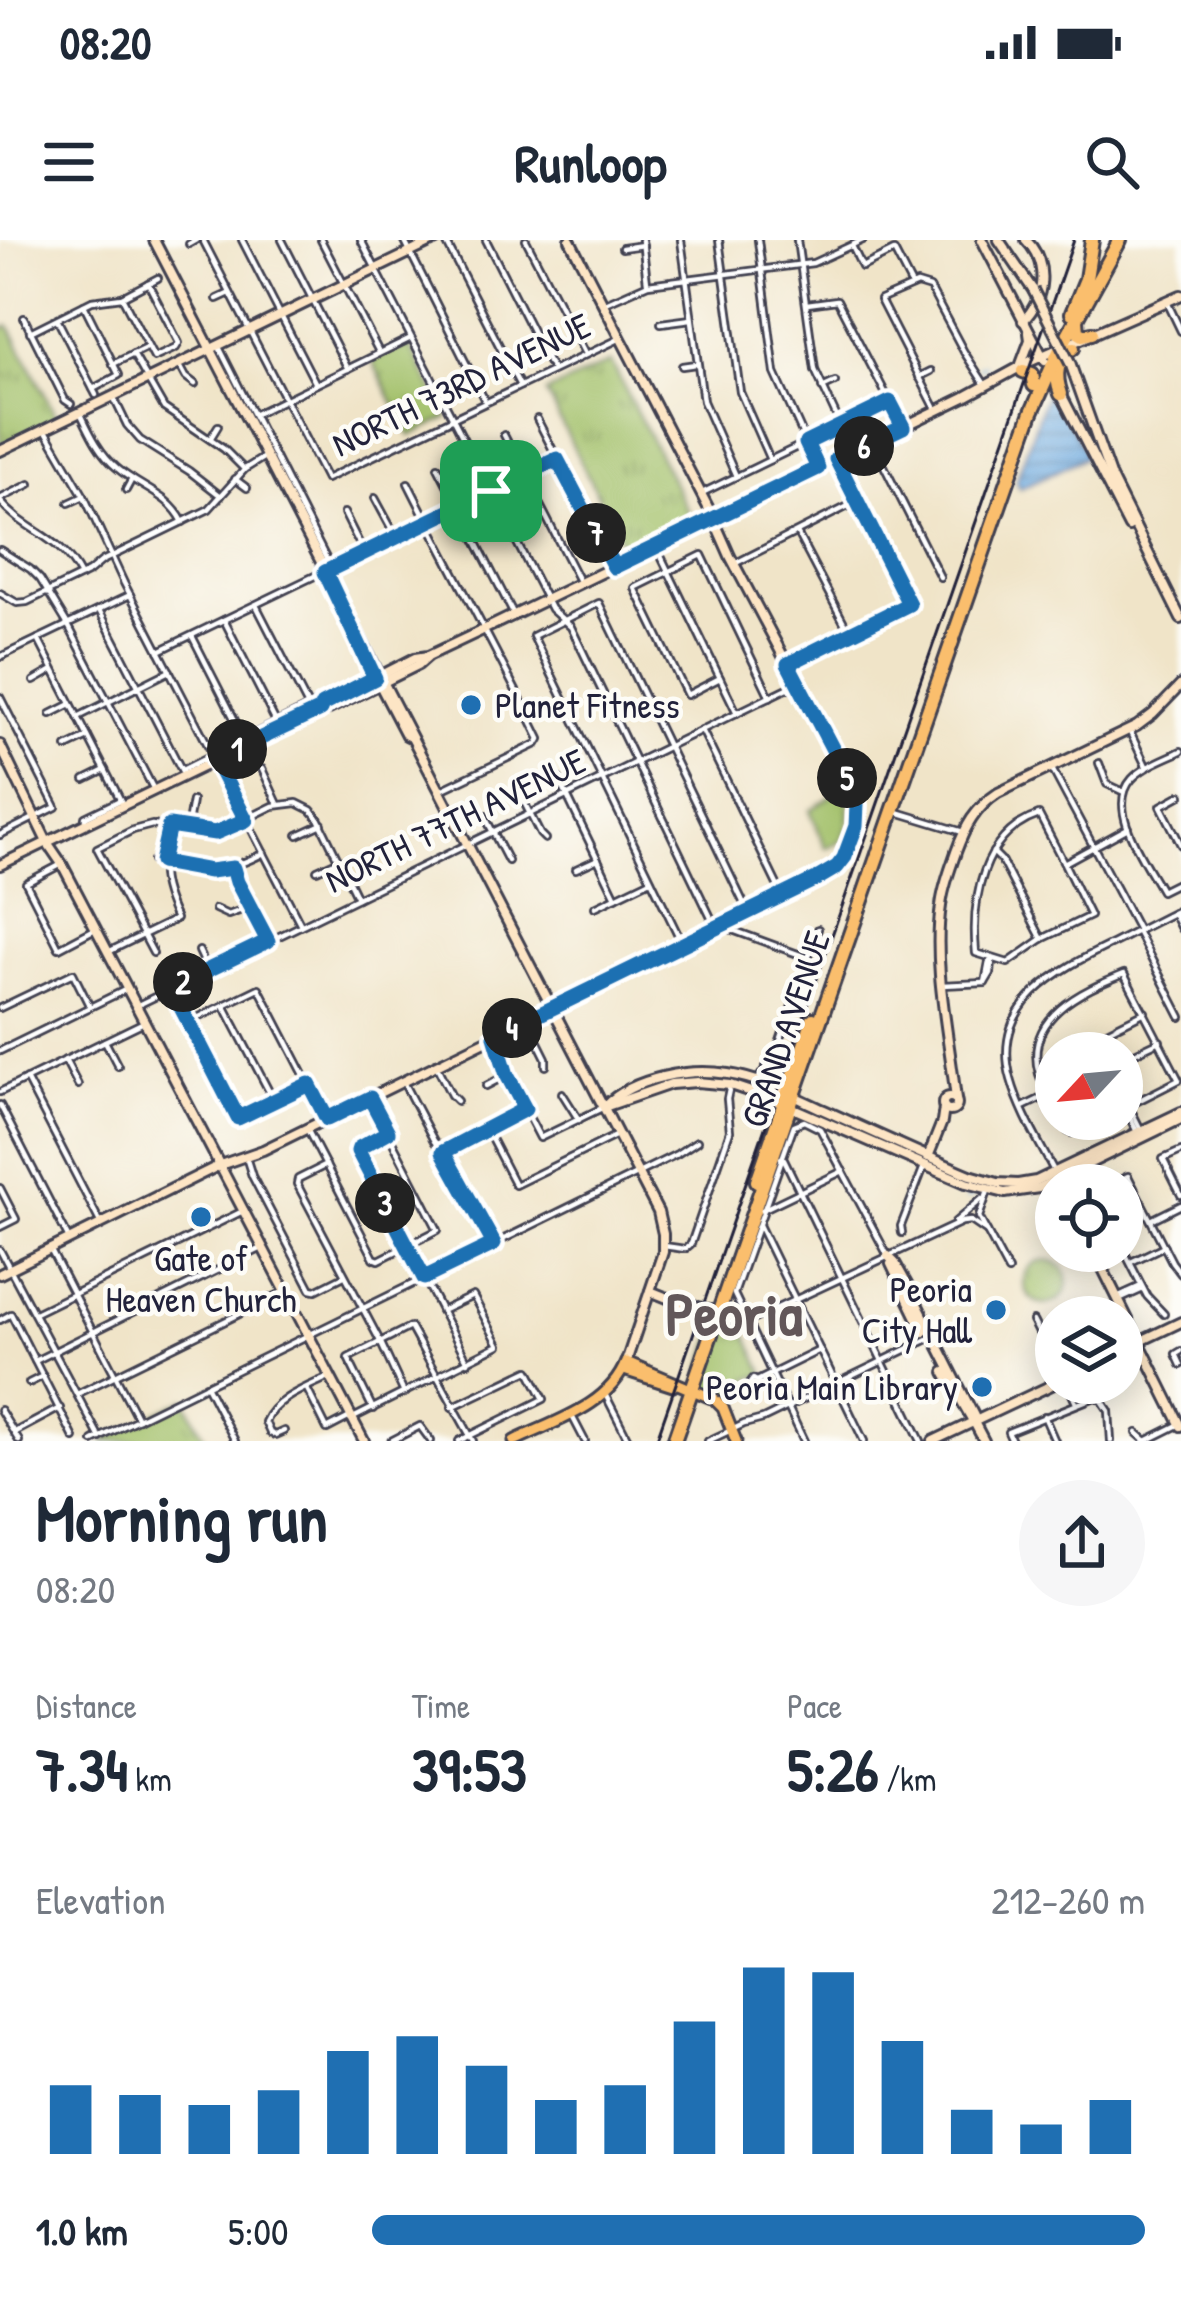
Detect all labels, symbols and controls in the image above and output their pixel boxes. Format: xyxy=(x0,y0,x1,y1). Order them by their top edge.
text: 08:20 xyxy=(60,12,151,73)
text: Runloop xyxy=(515,126,666,199)
icon: menu xyxy=(36,129,102,195)
icon: search xyxy=(1079,129,1145,195)
street label: NORTH 73RD AVENUE xyxy=(323,300,598,467)
pin: 6 xyxy=(834,416,894,476)
text: 6 xyxy=(857,424,871,468)
pin xyxy=(440,440,542,542)
icon: arrive xyxy=(458,458,524,524)
pin: 7 xyxy=(566,503,626,563)
text: 7 xyxy=(588,511,604,555)
place label: Planet Fitness xyxy=(495,680,680,729)
marker: Planet Fitness xyxy=(458,692,484,718)
pin: 1 xyxy=(207,719,267,779)
text: 1 xyxy=(231,727,243,771)
street label: NORTH 77TH AVENUE xyxy=(317,735,593,904)
pin: 5 xyxy=(817,748,877,808)
text: 5 xyxy=(840,756,854,800)
street label: GRAND AVENUE xyxy=(728,924,841,1133)
pin: 2 xyxy=(153,952,213,1012)
text: 2 xyxy=(175,960,191,1004)
pin: 4 xyxy=(482,998,542,1058)
text: 4 xyxy=(506,1006,518,1050)
north arrow xyxy=(1035,1032,1143,1140)
map controls xyxy=(1035,1032,1143,1404)
button: locate xyxy=(1035,1164,1143,1272)
pin: 3 xyxy=(355,1173,415,1233)
text: 3 xyxy=(378,1181,392,1225)
marker: Gate of Heaven Church xyxy=(188,1204,214,1230)
place label: Gate of Heaven Church xyxy=(106,1233,296,1323)
place label: Peoria City Hall xyxy=(862,1264,972,1354)
district label: Peoria xyxy=(666,1272,803,1354)
button: layers xyxy=(1035,1296,1143,1404)
marker: Peoria City Hall xyxy=(983,1297,1009,1323)
place label: Peoria Main Library xyxy=(706,1362,958,1411)
marker: Peoria Main Library xyxy=(969,1374,995,1400)
text: Morning run xyxy=(36,1472,328,1562)
button: share xyxy=(1019,1480,1145,1606)
text: 08:20 xyxy=(36,1562,115,1615)
text: Distance xyxy=(36,1684,137,1728)
text: Time xyxy=(412,1684,470,1728)
text: Pace xyxy=(787,1684,842,1728)
text: 7.34 xyxy=(36,1728,128,1810)
text: 39:53 xyxy=(412,1728,527,1810)
text: 5:26 xyxy=(787,1728,879,1810)
text: km xyxy=(128,1757,172,1801)
text: /km xyxy=(879,1757,936,1801)
text: Elevation xyxy=(36,1873,166,1926)
text: 212–260 m xyxy=(991,1873,1145,1926)
text: 1.0 km xyxy=(36,2204,128,2257)
text: 5:00 xyxy=(228,2204,289,2257)

